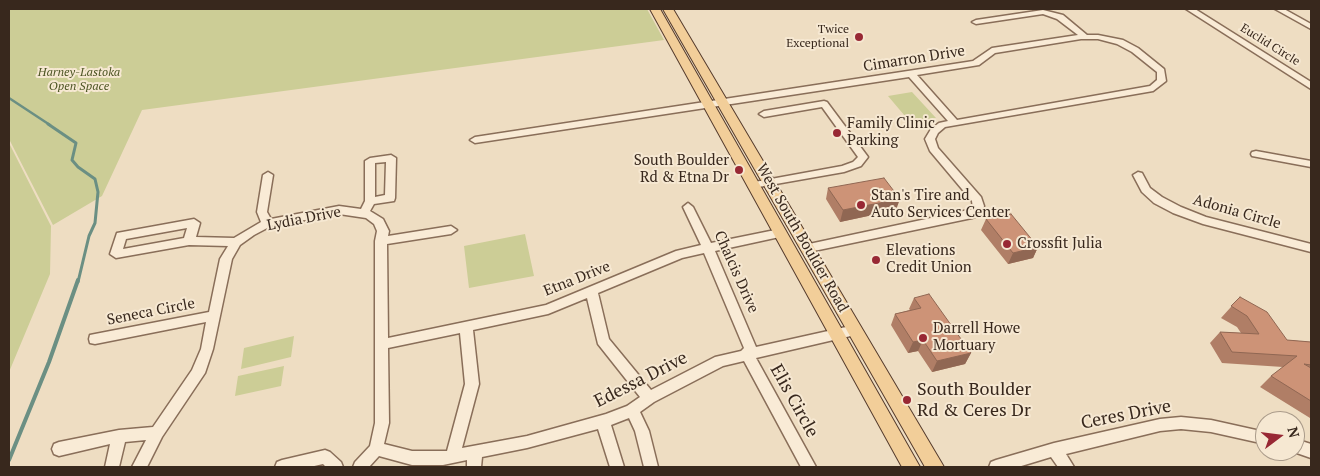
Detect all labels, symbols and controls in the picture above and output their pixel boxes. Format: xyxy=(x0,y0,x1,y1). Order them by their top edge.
street label: Euclid Circle xyxy=(1238,21,1302,69)
place label: Twice Exceptional xyxy=(786,23,849,51)
marker: Twice Exceptional xyxy=(853,31,865,43)
street label: Cimarron Drive xyxy=(862,42,966,76)
park label: Harney-Lastoka Open Space xyxy=(38,66,120,94)
place label: Family Clinic Parking xyxy=(847,115,935,150)
marker: Family Clinic Parking xyxy=(831,127,843,139)
place label: South Boulder Rd & Etna Dr xyxy=(634,152,729,187)
street label: West South Boulder Road xyxy=(752,160,852,316)
marker: South Boulder Rd & Etna Dr xyxy=(733,164,745,176)
place label: Stan's Tire and Auto Services Center xyxy=(871,187,1010,222)
street label: Adonia Circle xyxy=(1191,191,1283,233)
marker: Stan's Tire and Auto Services Center xyxy=(855,199,867,211)
street label: Lydia Drive xyxy=(266,203,342,235)
street label: Chalcis Drive xyxy=(710,228,762,316)
place label: Crossfit Julia xyxy=(1017,235,1102,253)
marker: Crossfit Julia xyxy=(1001,238,1013,250)
place label: Elevations Credit Union xyxy=(886,242,972,277)
marker: Elevations Credit Union xyxy=(870,254,882,266)
street label: Etna Drive xyxy=(541,258,613,300)
street label: Seneca Circle xyxy=(105,295,197,329)
place label: Darrell Howe Mortuary xyxy=(933,320,1020,355)
marker: Darrell Howe Mortuary xyxy=(917,332,929,344)
street label: Edessa Drive xyxy=(591,347,691,413)
street label: Elis Circle xyxy=(765,361,823,441)
place label: South Boulder Rd & Ceres Dr xyxy=(917,379,1031,422)
marker: South Boulder Rd & Ceres Dr xyxy=(901,394,913,406)
street label: Ceres Drive xyxy=(1079,396,1173,434)
north arrow xyxy=(1255,411,1305,461)
text: N xyxy=(1283,425,1305,440)

